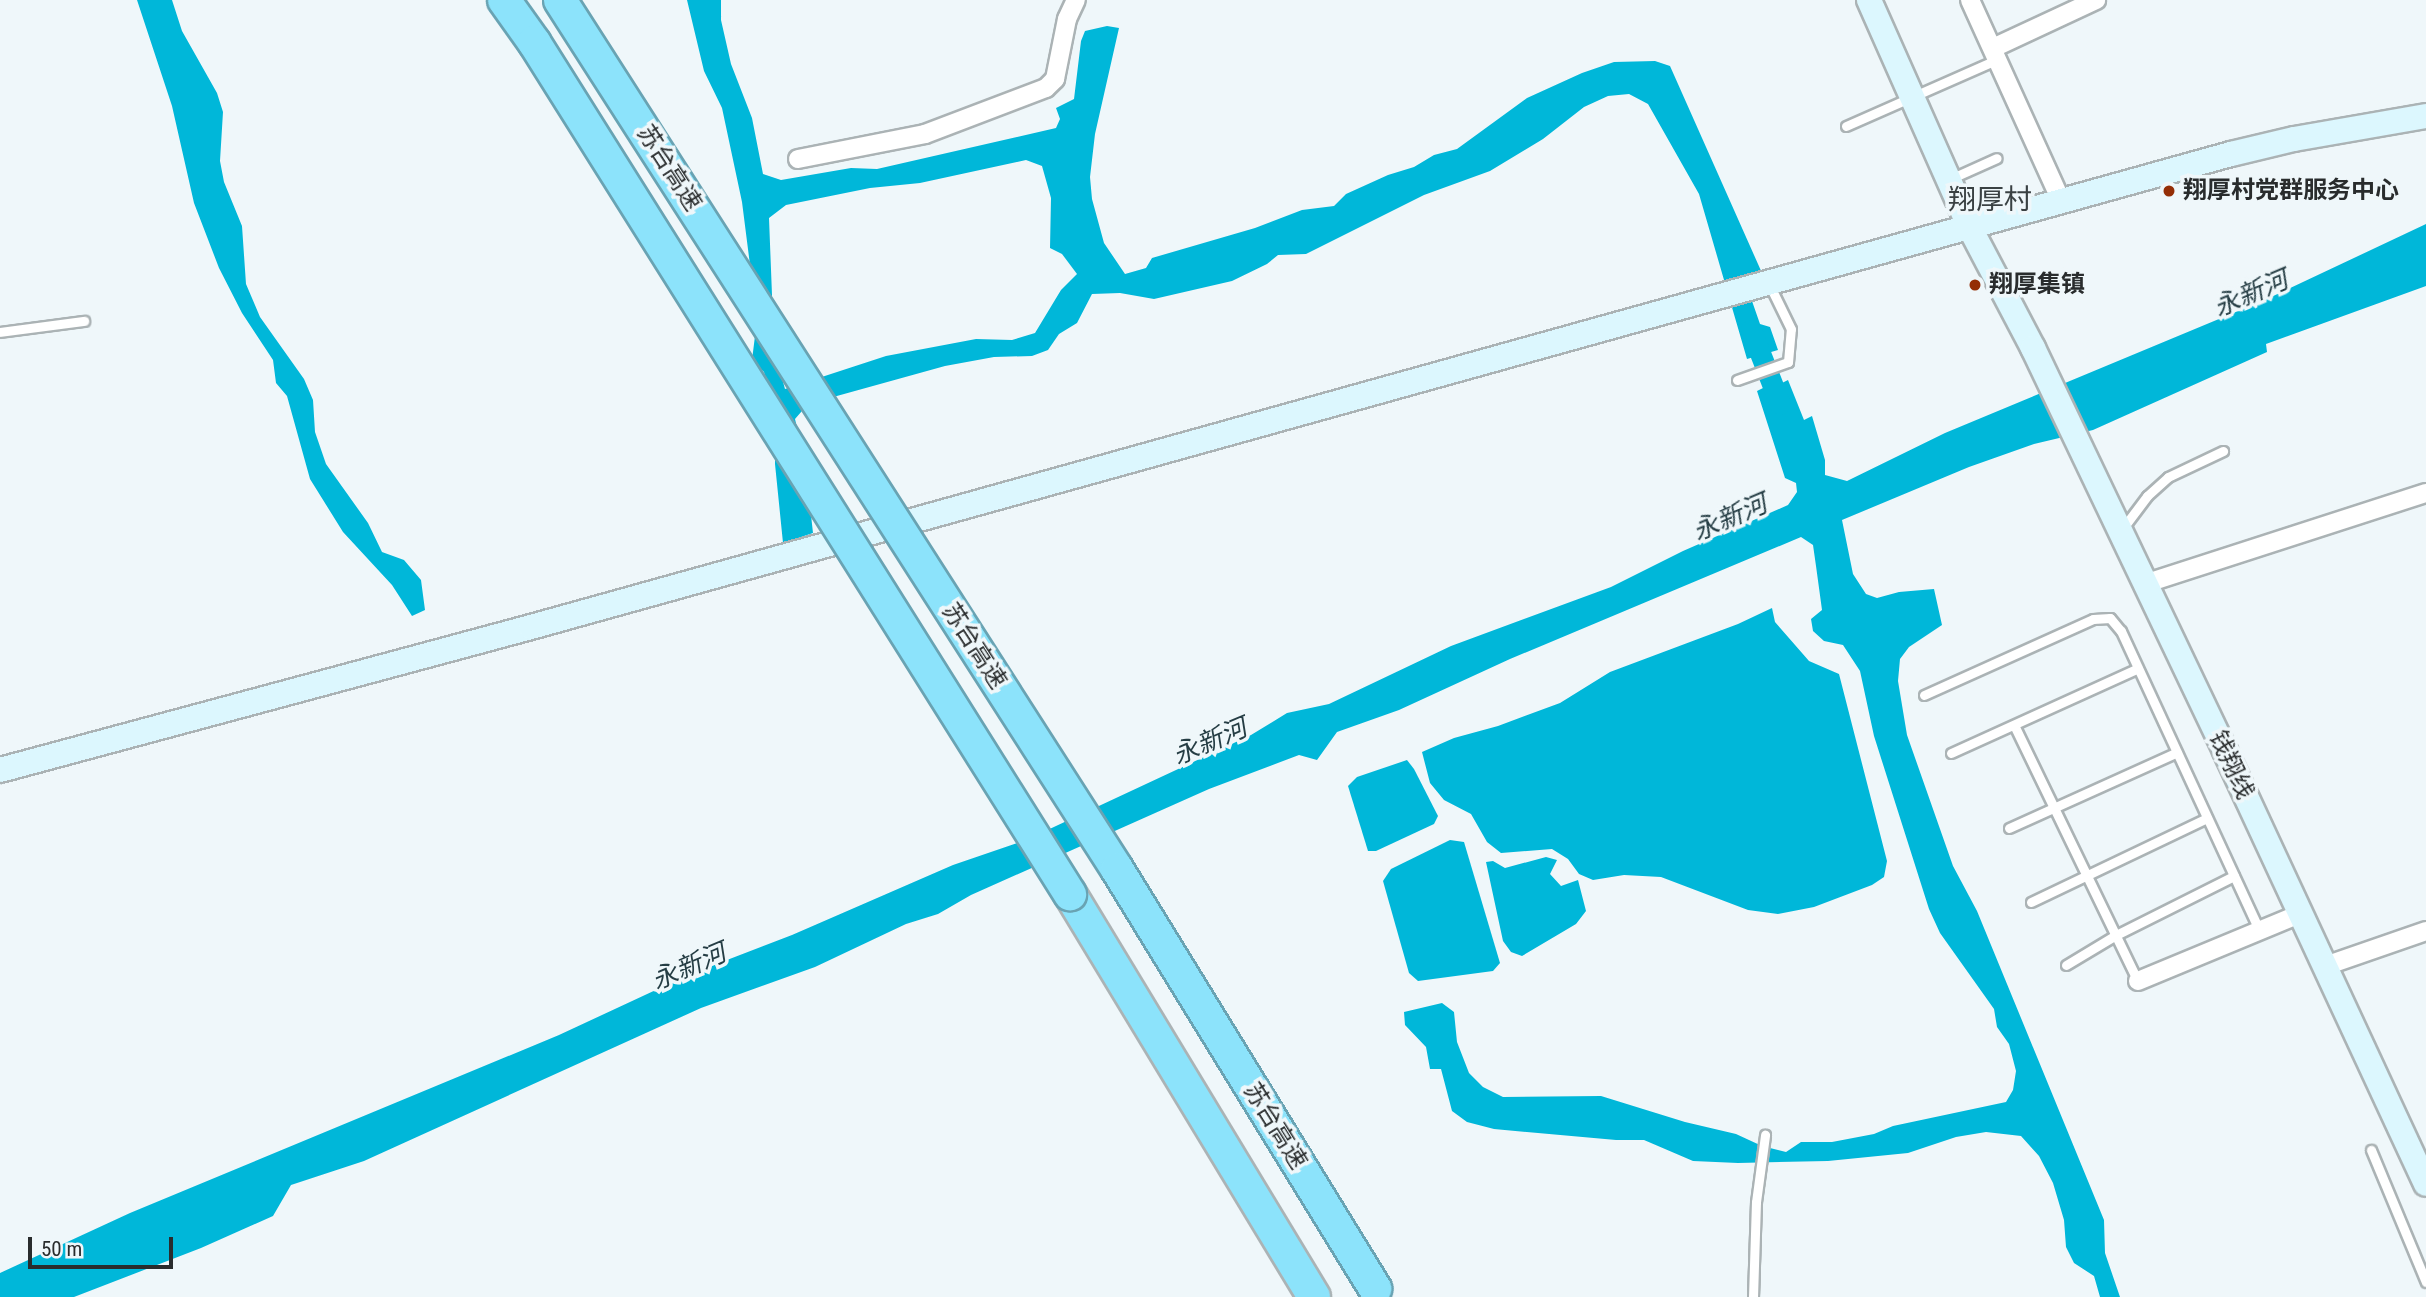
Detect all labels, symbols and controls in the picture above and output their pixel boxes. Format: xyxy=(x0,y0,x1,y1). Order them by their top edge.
street label: 苏台高速 xyxy=(631,120,707,216)
place label: 翔厚村党群服务中心 xyxy=(2183,177,2399,205)
district label: 翔厚村 xyxy=(1948,183,2032,217)
marker: 翔厚村党群服务中心 xyxy=(2161,183,2177,199)
water label: 永新河 xyxy=(2209,264,2293,324)
place label: 翔厚集镇 xyxy=(1989,271,2085,299)
marker: 翔厚集镇 xyxy=(1967,277,1983,293)
water label: 永新河 xyxy=(1688,488,1772,548)
street label: 苏台高速 xyxy=(936,598,1012,694)
water label: 永新河 xyxy=(1168,712,1252,772)
street label: 钱翔线 xyxy=(2203,726,2259,804)
water label: 永新河 xyxy=(647,937,731,997)
street label: 苏台高速 xyxy=(1237,1078,1313,1174)
scale bar xyxy=(32,1224,177,1268)
text: 50 m xyxy=(41,1237,82,1261)

